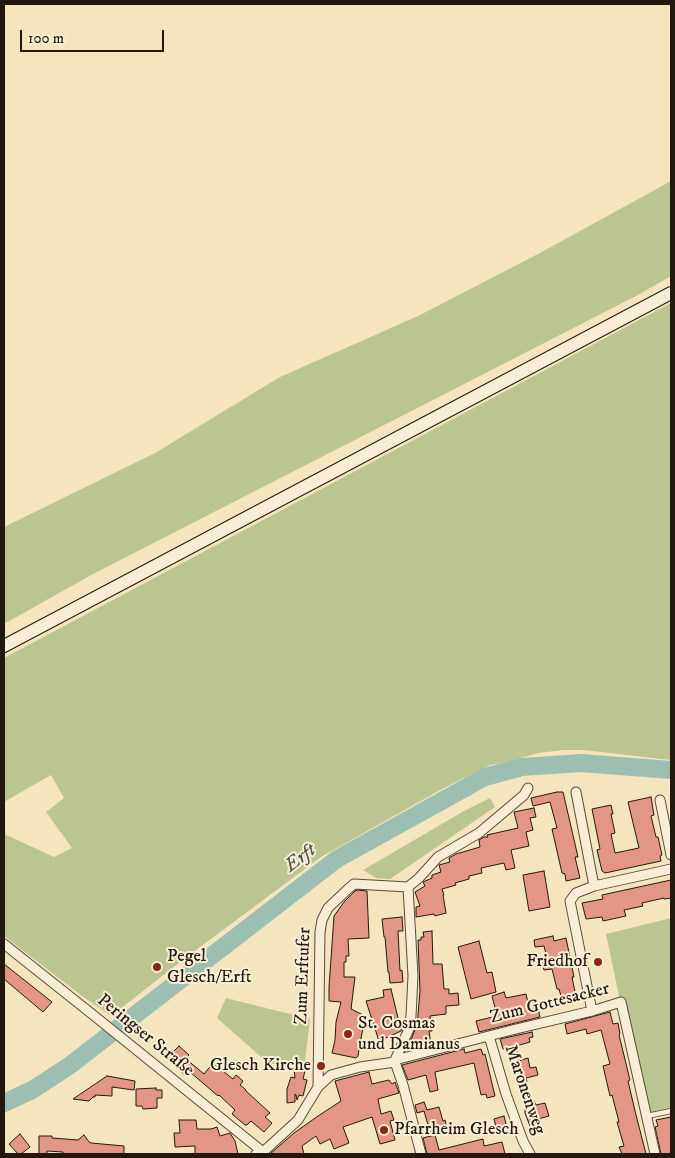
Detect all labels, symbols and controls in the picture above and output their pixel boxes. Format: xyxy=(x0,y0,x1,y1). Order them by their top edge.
scale bar xyxy=(22,20,166,52)
text: 100 m xyxy=(28,29,64,48)
water label: Erft xyxy=(281,840,321,878)
street label: Zum Erftufer xyxy=(292,927,316,1025)
place label: Pegel Glesch/Erft xyxy=(167,946,251,989)
place label: Friedhof xyxy=(526,951,588,973)
marker: Friedhof xyxy=(592,956,604,968)
marker: Pegel Glesch/Erft xyxy=(151,961,163,973)
street label: Zum Gottesacker xyxy=(488,979,612,1029)
street label: Peringser Straße xyxy=(92,990,198,1082)
place label: St. Cosmas und Damianus xyxy=(358,1013,460,1056)
marker: St. Cosmas und Damianus xyxy=(342,1028,354,1040)
street label: Maronenweg xyxy=(499,1042,549,1138)
place label: Glesch Kirche xyxy=(210,1055,311,1077)
marker: Glesch Kirche xyxy=(315,1060,327,1072)
place label: Pfarrheim Glesch xyxy=(394,1119,519,1141)
marker: Pfarrheim Glesch xyxy=(378,1124,390,1136)

